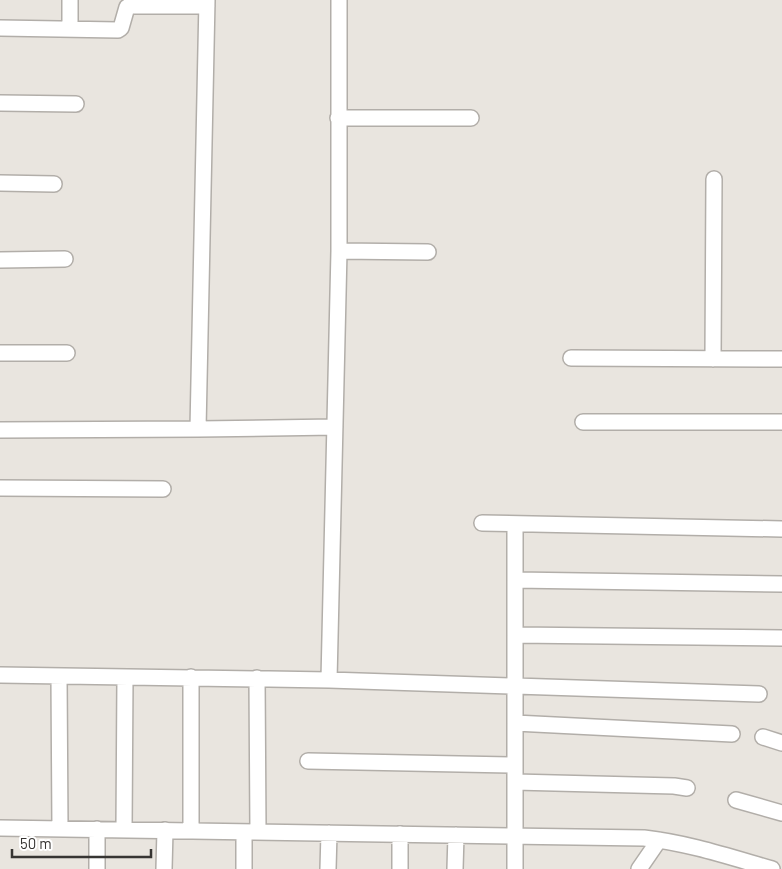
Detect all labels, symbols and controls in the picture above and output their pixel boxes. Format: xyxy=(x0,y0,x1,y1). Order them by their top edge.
scale bar xyxy=(12,826,151,858)
text: 50 m xyxy=(20,834,52,852)

